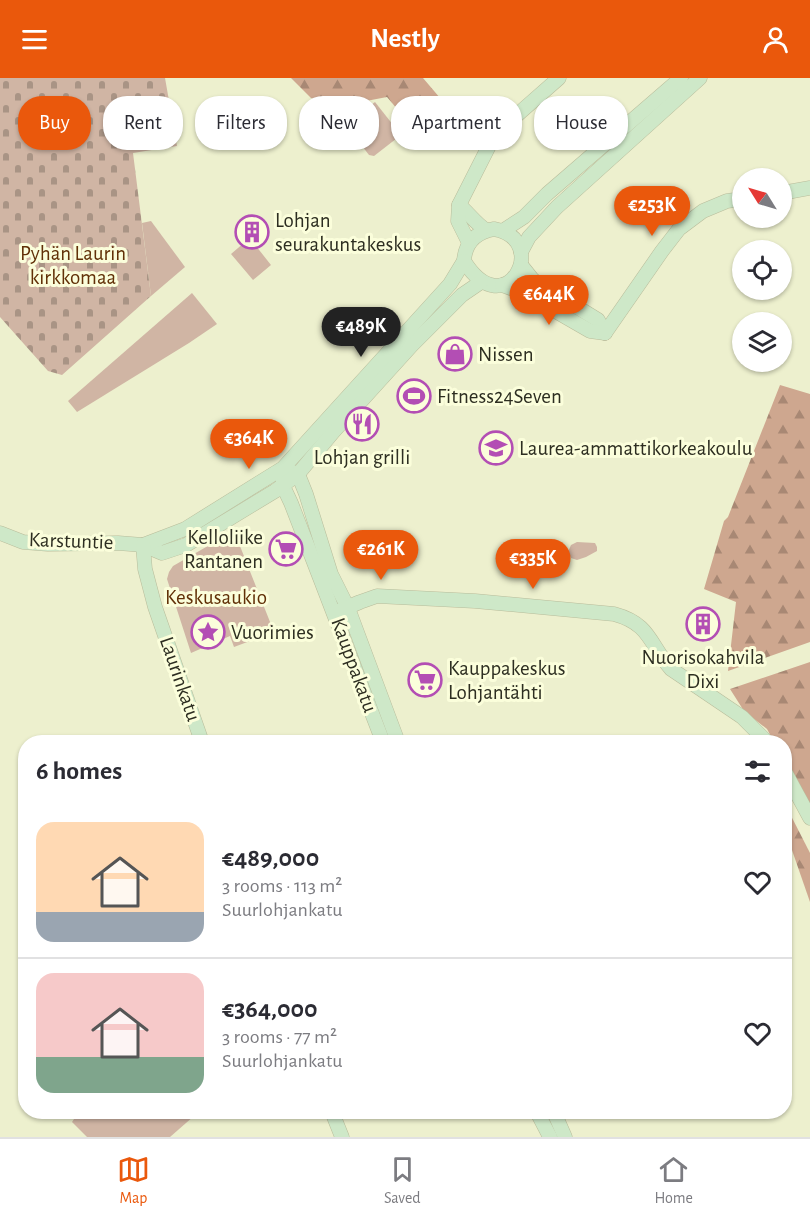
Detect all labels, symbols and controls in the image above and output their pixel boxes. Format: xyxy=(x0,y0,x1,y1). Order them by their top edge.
icon: menu xyxy=(18,23,51,56)
icon: person xyxy=(759,23,792,56)
text: Nestly xyxy=(370,25,440,52)
chip: Buy xyxy=(18,96,91,150)
chip: Rent xyxy=(103,96,183,150)
chip: Filters xyxy=(195,96,287,150)
chip: New xyxy=(299,96,379,150)
chip: Apartment xyxy=(391,96,522,150)
chip: House xyxy=(534,96,628,150)
north arrow xyxy=(732,168,792,228)
map controls xyxy=(732,168,792,372)
pin: €253K xyxy=(610,186,694,237)
text: €253K xyxy=(628,195,676,215)
place label: Lohjan seurakuntakeskus xyxy=(275,210,421,255)
building icon: Lohjan seurakuntakeskus xyxy=(234,214,270,250)
button: locate xyxy=(732,240,792,300)
park label: Pyhän Laurin kirkkomaa xyxy=(20,243,126,288)
pin: €644K xyxy=(507,275,591,326)
text: €644K xyxy=(524,284,574,304)
pin: €489K xyxy=(319,307,403,358)
button: layers xyxy=(732,312,792,372)
text: €489K xyxy=(336,316,386,336)
shop icon: Nissen xyxy=(437,336,473,372)
place label: Nissen xyxy=(478,344,533,365)
sports icon: Fitness24Seven xyxy=(396,378,432,414)
place label: Fitness24Seven xyxy=(437,386,562,407)
restaurant icon: Lohjan grilli xyxy=(344,406,380,442)
pin: €364K xyxy=(207,419,291,470)
text: €364K xyxy=(224,428,274,448)
school or university icon: Laurea-ammattikorkeakoulu xyxy=(478,430,514,466)
place label: Laurea-ammattikorkeakoulu xyxy=(519,438,753,459)
place label: Lohjan grilli xyxy=(314,447,410,468)
place label: Kelloliike Rantanen xyxy=(184,527,263,572)
street label: Karstuntie xyxy=(28,529,114,553)
pin: €261K xyxy=(339,530,423,581)
supermarket icon: Kelloliike Rantanen xyxy=(268,531,304,567)
text: €261K xyxy=(357,539,405,559)
pin: €335K xyxy=(491,539,575,590)
text: €335K xyxy=(510,548,556,568)
park label: Keskusaukio xyxy=(165,587,267,608)
building icon: Nuorisokahvila Dixi xyxy=(685,606,721,642)
place icon: Vuorimies xyxy=(190,614,226,650)
street label: Kauppakatu xyxy=(327,615,381,715)
place label: Vuorimies xyxy=(231,622,314,643)
street label: Laurinkatu xyxy=(156,634,204,724)
place label: Nuorisokahvila Dixi xyxy=(641,647,765,692)
place label: Kauppakeskus Lohjantähti xyxy=(448,658,566,703)
supermarket icon: Kauppakeskus Lohjantähti xyxy=(407,662,443,698)
icon: filters xyxy=(741,755,774,788)
text: 6 homes xyxy=(36,758,122,784)
text: €489,000 xyxy=(222,845,319,871)
icon: home xyxy=(84,846,156,918)
icon: heart xyxy=(741,866,774,899)
text: 3 rooms · 113 m² xyxy=(222,876,342,896)
text: Suurlohjankatu xyxy=(222,900,342,920)
text: €364,000 xyxy=(222,996,318,1022)
icon: home xyxy=(84,997,156,1069)
icon: heart xyxy=(741,1017,774,1050)
text: 3 rooms · 77 m² xyxy=(222,1027,337,1047)
text: Suurlohjankatu xyxy=(222,1051,342,1071)
tab: Map xyxy=(117,1153,150,1208)
tab: Saved xyxy=(384,1153,421,1208)
tab: Home xyxy=(655,1153,693,1208)

